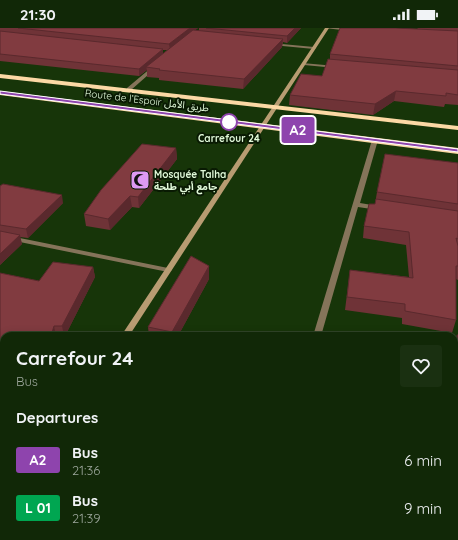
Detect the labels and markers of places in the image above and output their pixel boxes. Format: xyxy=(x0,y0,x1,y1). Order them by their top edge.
marker: Carrefour 24 xyxy=(220,113,238,131)
place label: Carrefour 24 xyxy=(198,132,260,145)
place label: Mosquée Talha جامع أبي طلحة xyxy=(154,168,226,195)
mosque icon: Mosquée Talha جامع أبي طلحة xyxy=(129,169,151,191)

